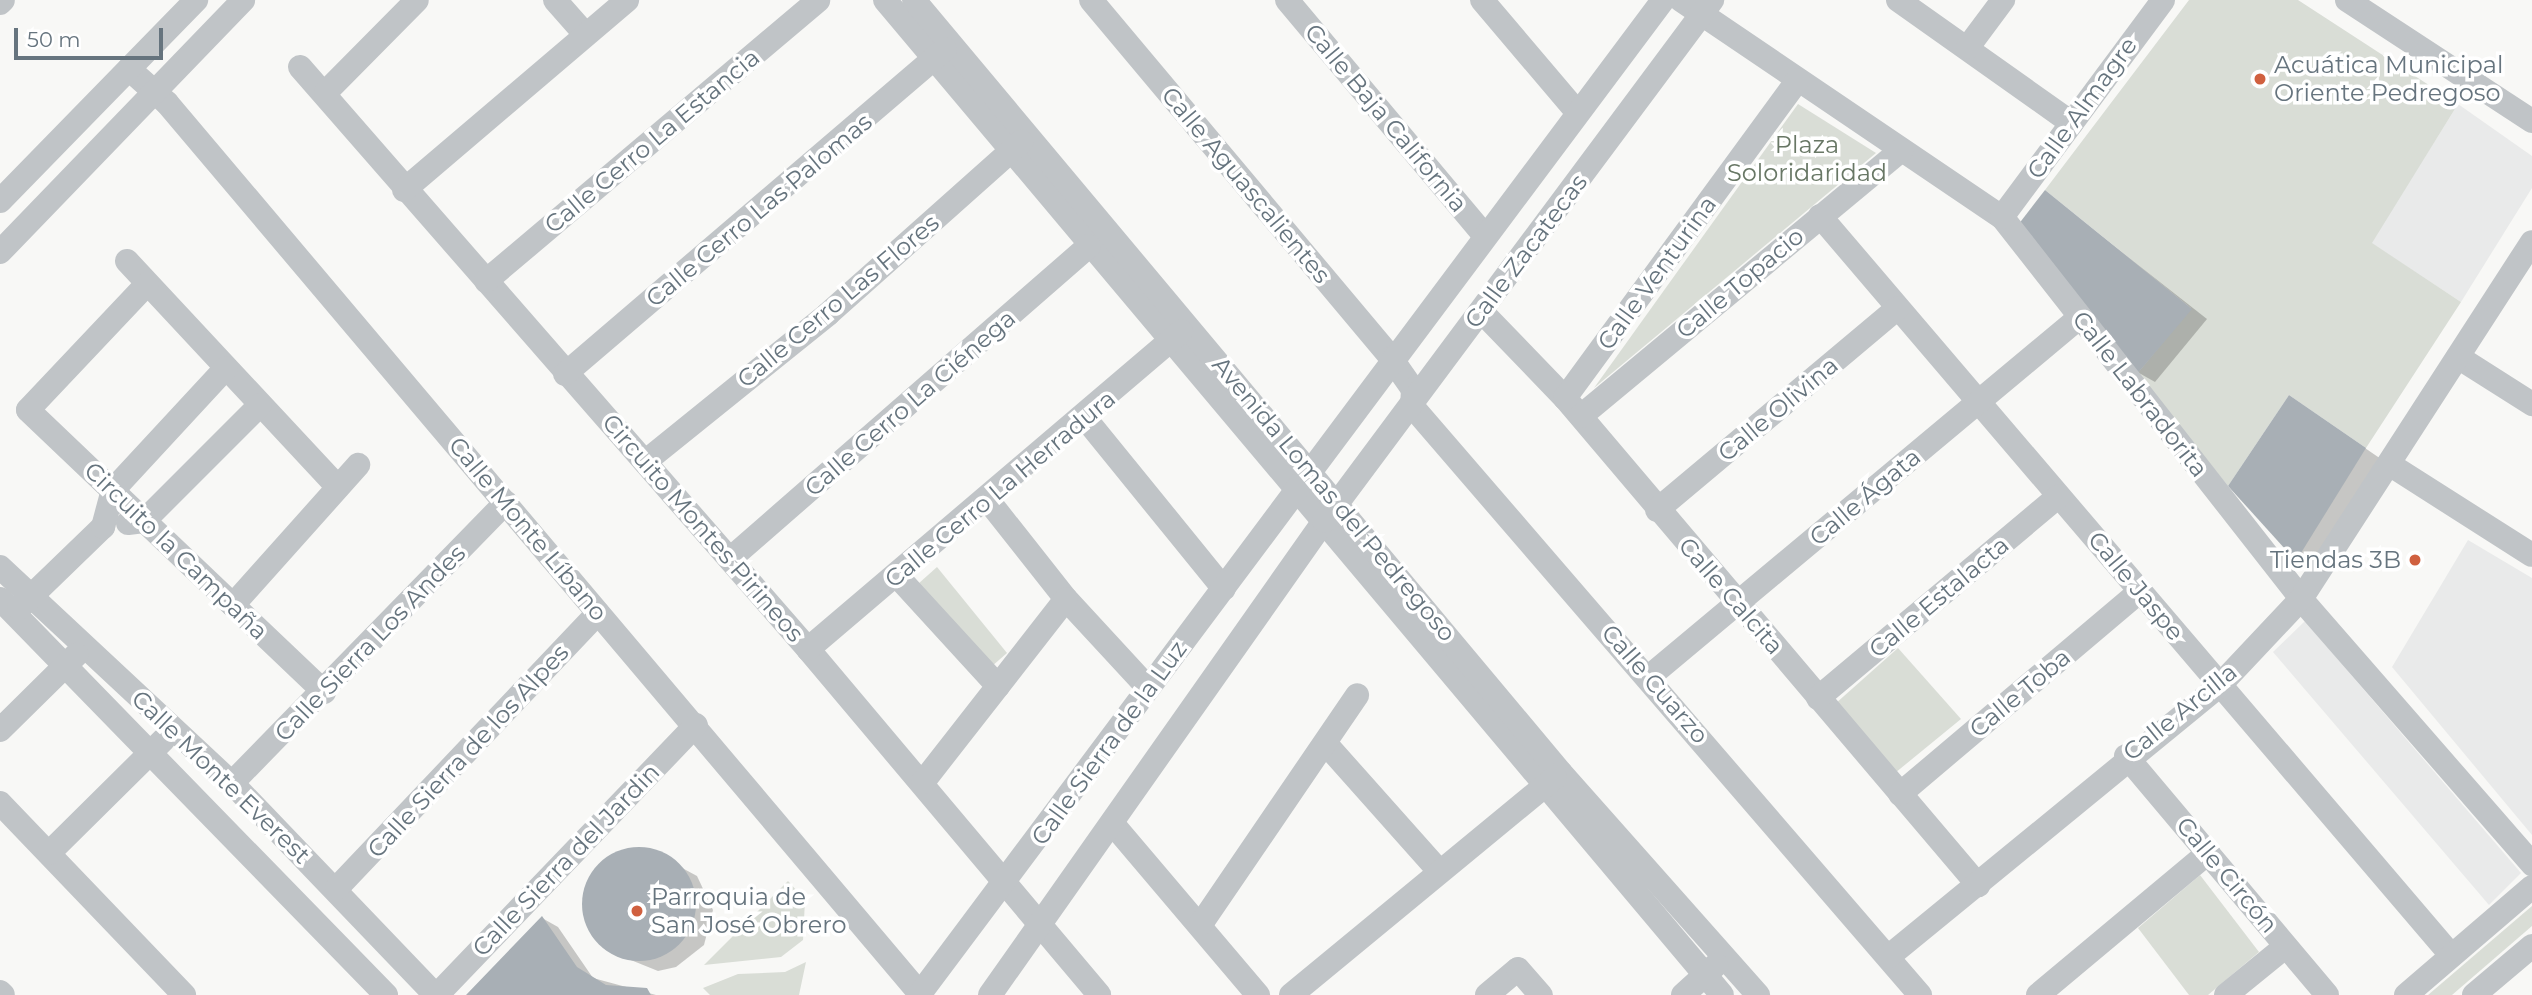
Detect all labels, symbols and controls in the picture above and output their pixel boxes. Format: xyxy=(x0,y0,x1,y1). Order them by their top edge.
scale bar xyxy=(18,14,166,58)
street label: Calle Baja California xyxy=(1299,18,1473,218)
text: 50 m xyxy=(27,27,81,52)
street label: Calle Almagre xyxy=(2021,31,2143,185)
street label: Calle Cerro La Estancia xyxy=(539,43,765,239)
place label: Acuática Municipal Oriente Pedregoso xyxy=(2274,51,2503,107)
marker: Acuática Municipal Oriente Pedregoso xyxy=(2252,71,2268,87)
street label: Calle Aguascalientes xyxy=(1156,81,1336,289)
street label: Calle Cerro Las Palomas xyxy=(640,107,878,313)
park label: Plaza Soloridaridad xyxy=(1727,131,1887,187)
street label: Calle Zacatecas xyxy=(1459,168,1593,334)
street label: Calle Venturina xyxy=(1592,191,1722,355)
street label: Calle Cerro Las Flores xyxy=(731,208,945,394)
street label: Calle Topacio xyxy=(1670,221,1810,345)
street label: Calle Cerro La Ciénega xyxy=(799,304,1021,502)
street label: Calle Labradorita xyxy=(2066,305,2214,483)
street label: Avenida Lomas del Pedregoso xyxy=(1206,351,1462,647)
street label: Calle Olivina xyxy=(1712,351,1844,467)
street label: Calle Cerro La Herradura xyxy=(879,384,1121,594)
street label: Circuito Montes Pirineos xyxy=(596,408,810,648)
street label: Calle Monte Líbano xyxy=(443,431,613,627)
street label: Calle Ágata xyxy=(1804,442,1926,552)
street label: Circuito la Campaña xyxy=(78,456,274,646)
street label: Calle Jaspe xyxy=(2082,526,2190,646)
street label: Calle Estalacta xyxy=(1863,530,2015,664)
street label: Calle Calcita xyxy=(1673,532,1789,660)
street label: Calle Sierra Los Andes xyxy=(269,539,471,747)
place label: Tiendas 3B xyxy=(2270,546,2401,574)
marker: Tiendas 3B xyxy=(2407,552,2423,568)
street label: Calle Cuarzo xyxy=(1595,619,1715,749)
street label: Calle Sierra de la Luz xyxy=(1025,635,1193,851)
street label: Calle Sierra de los Alpes xyxy=(361,638,575,864)
street label: Calle Toba xyxy=(1964,643,2076,743)
street label: Calle Arcilla xyxy=(2117,657,2243,767)
street label: Calle Monte Everest xyxy=(126,684,316,870)
street label: Calle Sierra del Jardin xyxy=(466,758,666,962)
street label: Calle Circón xyxy=(2170,811,2284,939)
place label: Parroquia de San José Obrero xyxy=(651,883,847,939)
marker: Parroquia de San José Obrero xyxy=(629,903,645,919)

